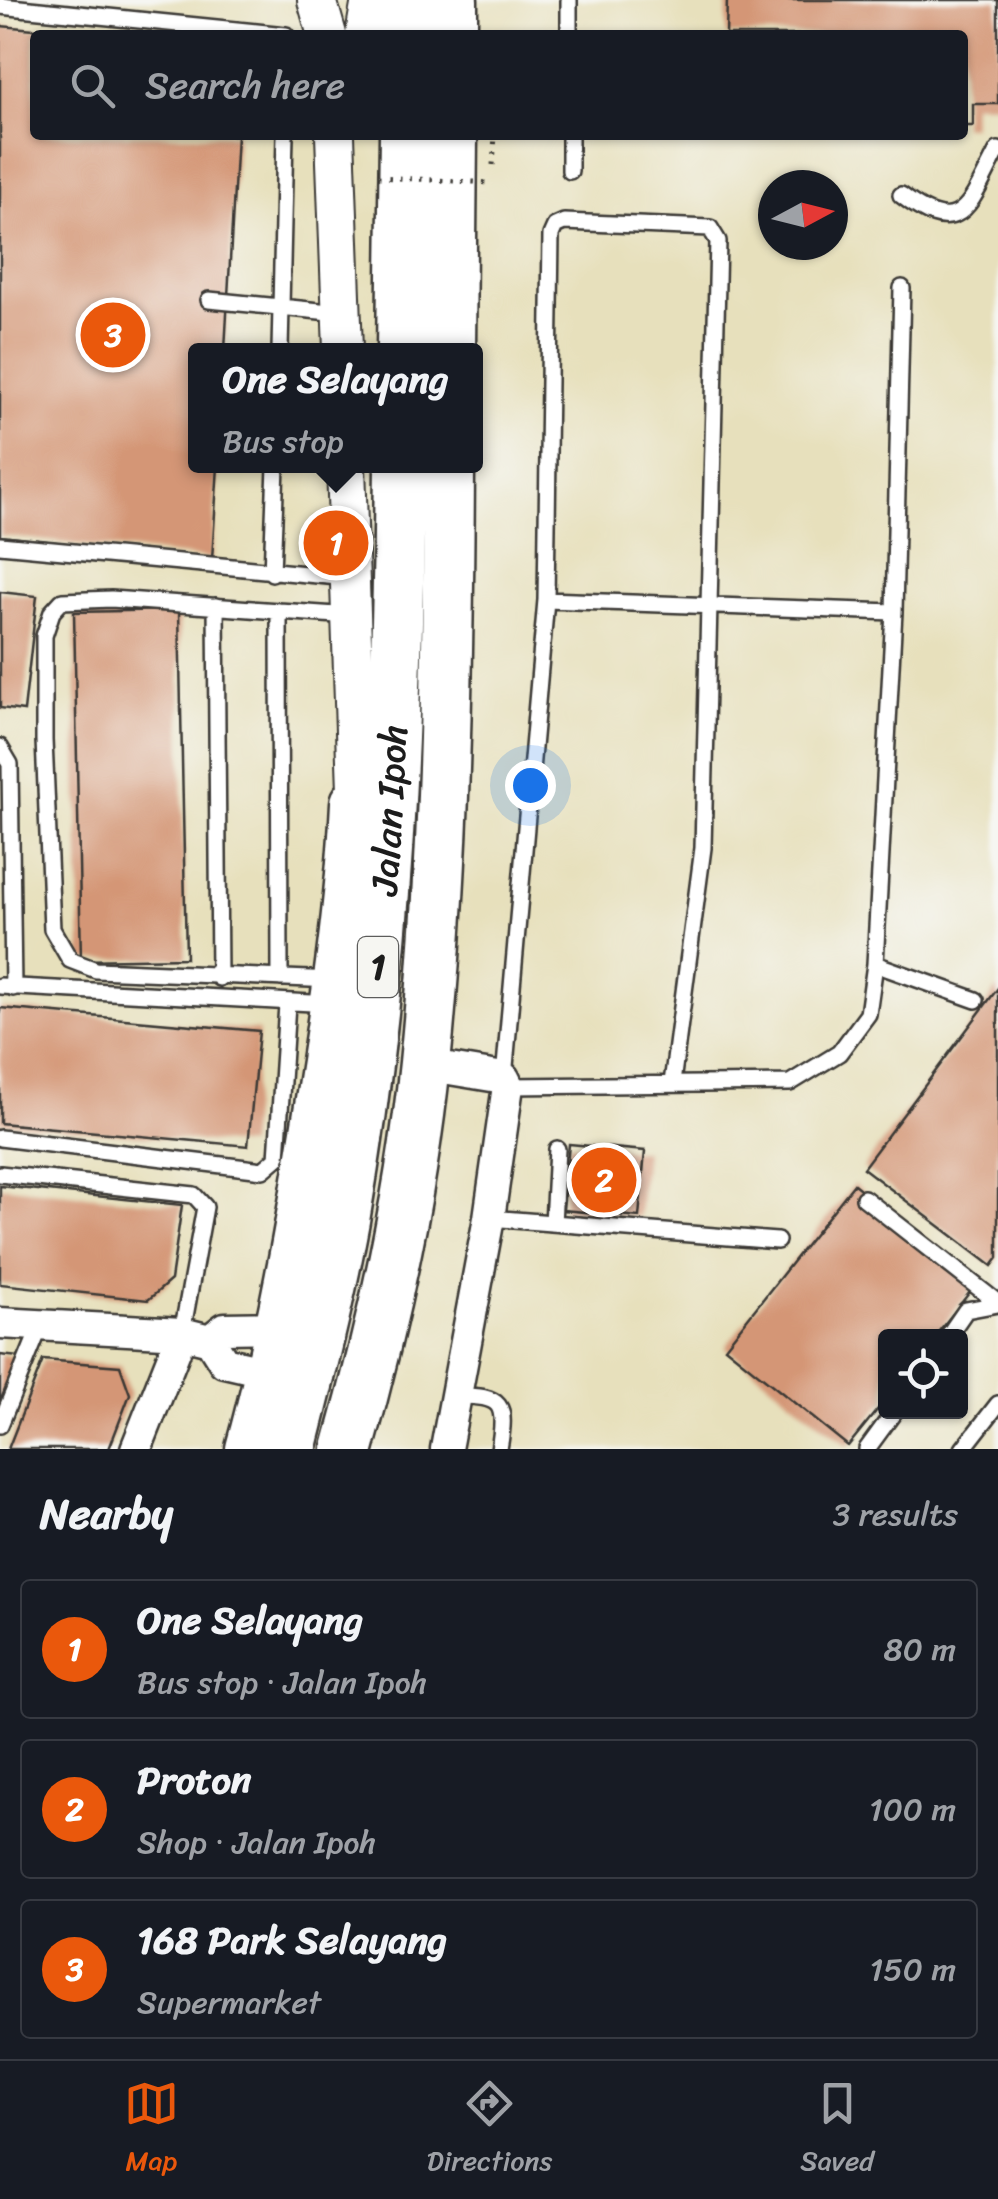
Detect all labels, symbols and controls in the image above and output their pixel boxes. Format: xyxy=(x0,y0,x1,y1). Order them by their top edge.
search box xyxy=(30,30,968,140)
text: Search here xyxy=(145,52,345,119)
icon: search xyxy=(65,58,120,113)
north arrow xyxy=(758,170,848,260)
pin: 3 xyxy=(80,298,146,372)
popup xyxy=(188,343,483,473)
text: One Selayang xyxy=(222,346,449,413)
text: Bus stop xyxy=(222,413,344,470)
pin: 1 xyxy=(304,506,368,580)
street label: Jalan Ipoh xyxy=(351,723,428,900)
your location xyxy=(505,760,556,811)
road number: 1 xyxy=(358,937,398,997)
pin: 2 xyxy=(572,1142,636,1218)
map controls xyxy=(878,1329,968,1419)
button: locate xyxy=(878,1329,968,1419)
text: Nearby xyxy=(40,1477,173,1551)
text: 3 results xyxy=(833,1486,958,1543)
text: One Selayang xyxy=(137,1587,363,1654)
text: 1 xyxy=(68,1621,81,1678)
text: 80 m xyxy=(884,1621,956,1678)
text: Bus stop · Jalan Ipoh xyxy=(137,1654,427,1711)
text: Proton xyxy=(137,1747,252,1814)
text: 2 xyxy=(65,1781,84,1838)
text: 100 m xyxy=(869,1781,956,1838)
text: Shop · Jalan Ipoh xyxy=(137,1814,376,1871)
text: 168 Park Selayang xyxy=(137,1907,447,1974)
text: 3 xyxy=(66,1941,83,1998)
text: 150 m xyxy=(870,1941,956,1998)
text: Supermarket xyxy=(137,1974,321,2031)
tab: Map xyxy=(124,2076,179,2185)
tab: Directions xyxy=(427,2076,552,2185)
tab: Saved xyxy=(800,2076,874,2185)

